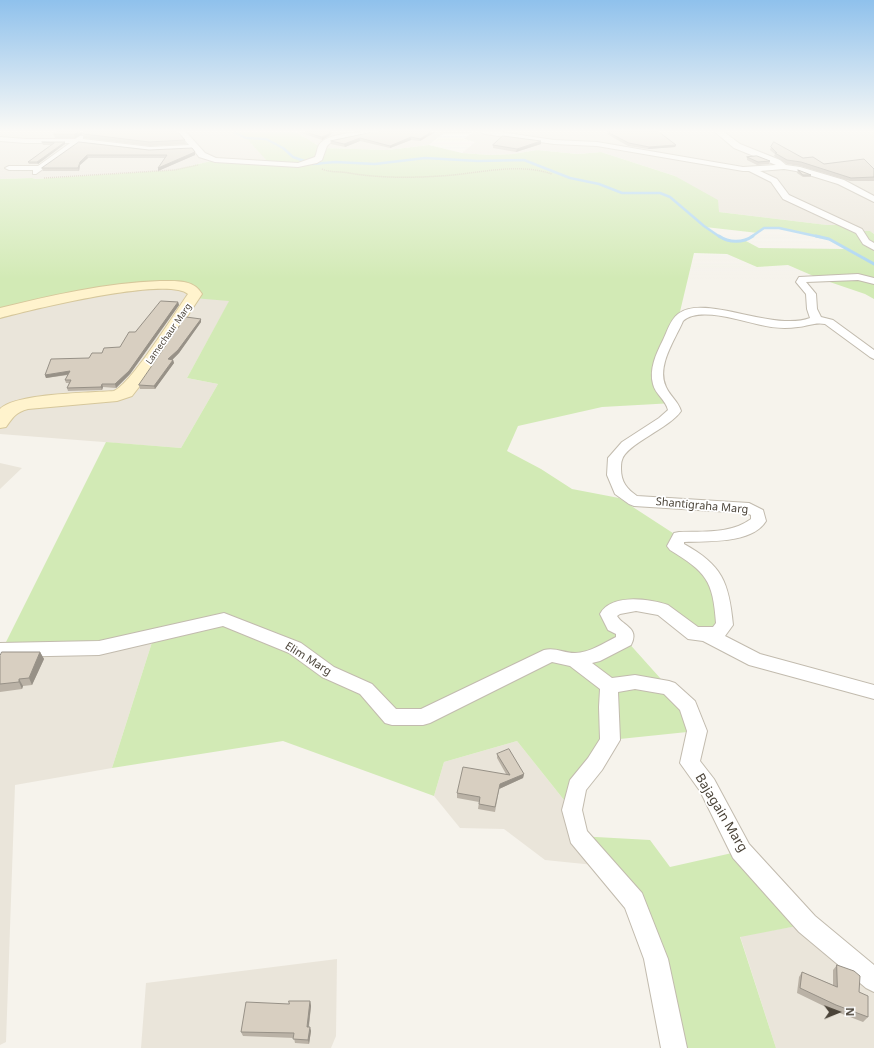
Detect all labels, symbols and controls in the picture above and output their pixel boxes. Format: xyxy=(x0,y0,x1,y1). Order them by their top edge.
street label: Lamechaur Marg xyxy=(144,301,194,367)
street label: Shantigraha Marg xyxy=(655,495,749,517)
street label: Elim Marg xyxy=(282,640,334,678)
street label: Bajagain Marg xyxy=(691,771,751,855)
north arrow xyxy=(818,992,858,1032)
text: N xyxy=(843,1007,858,1016)

